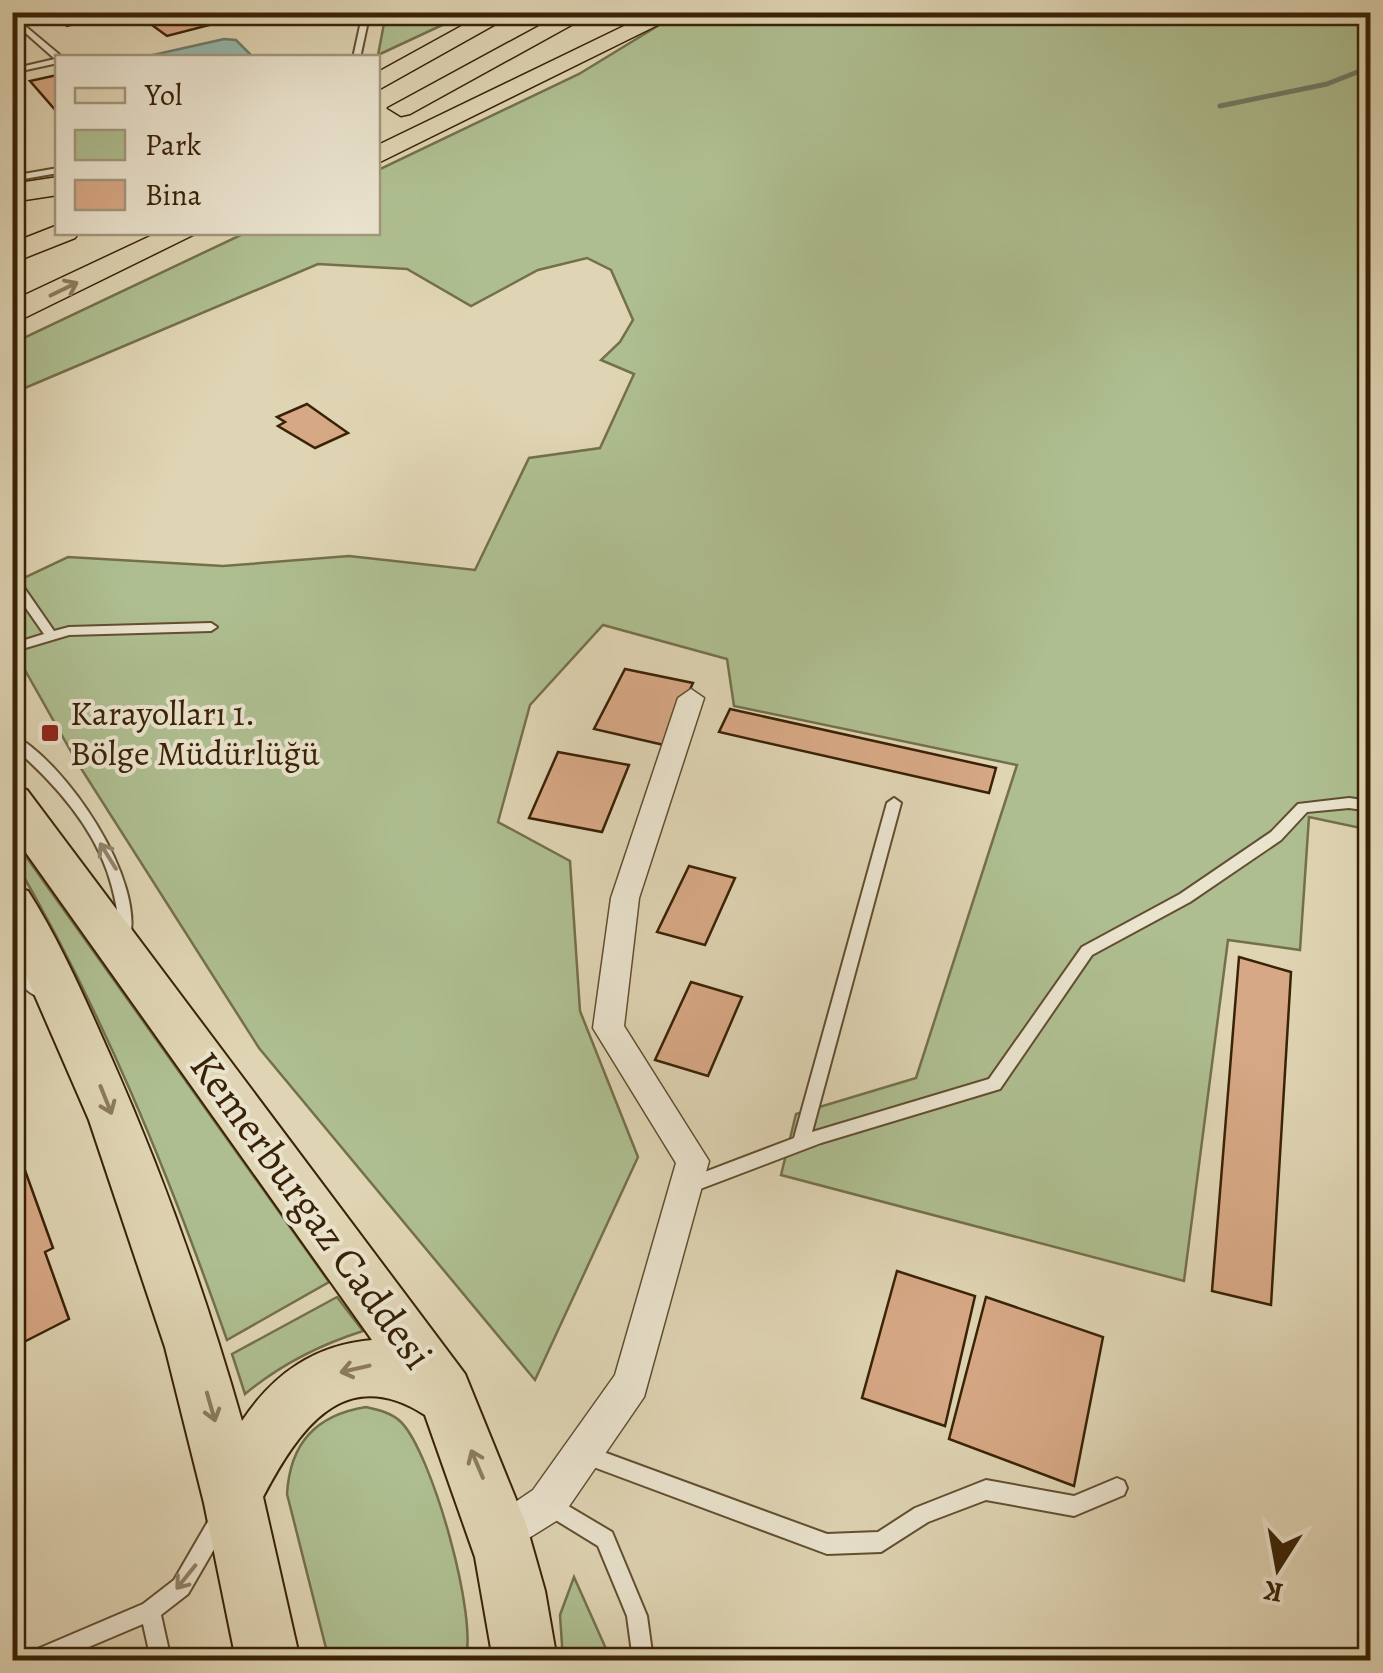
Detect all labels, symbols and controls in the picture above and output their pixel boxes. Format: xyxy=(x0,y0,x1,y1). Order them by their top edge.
legend xyxy=(55,55,380,235)
text: Yol xyxy=(144,75,182,115)
text: Park xyxy=(145,125,201,165)
text: Bina xyxy=(145,175,202,215)
one-way arrow xyxy=(49,278,79,297)
place label: Karayolları 1. Bölge Müdürlüğü xyxy=(70,689,320,777)
marker: Karayolları 1. Bölge Müdürlüğü xyxy=(39,722,61,744)
one-way arrow xyxy=(97,842,118,870)
street label: Kemerburgaz Caddesi xyxy=(177,1039,447,1381)
one-way arrow xyxy=(98,1084,116,1115)
one-way arrow xyxy=(340,1361,372,1379)
one-way arrow xyxy=(202,1391,221,1422)
one-way arrow xyxy=(466,1450,484,1480)
north arrow xyxy=(1228,1518,1328,1618)
one-way arrow xyxy=(176,1564,198,1590)
text: K xyxy=(1260,1571,1286,1612)

